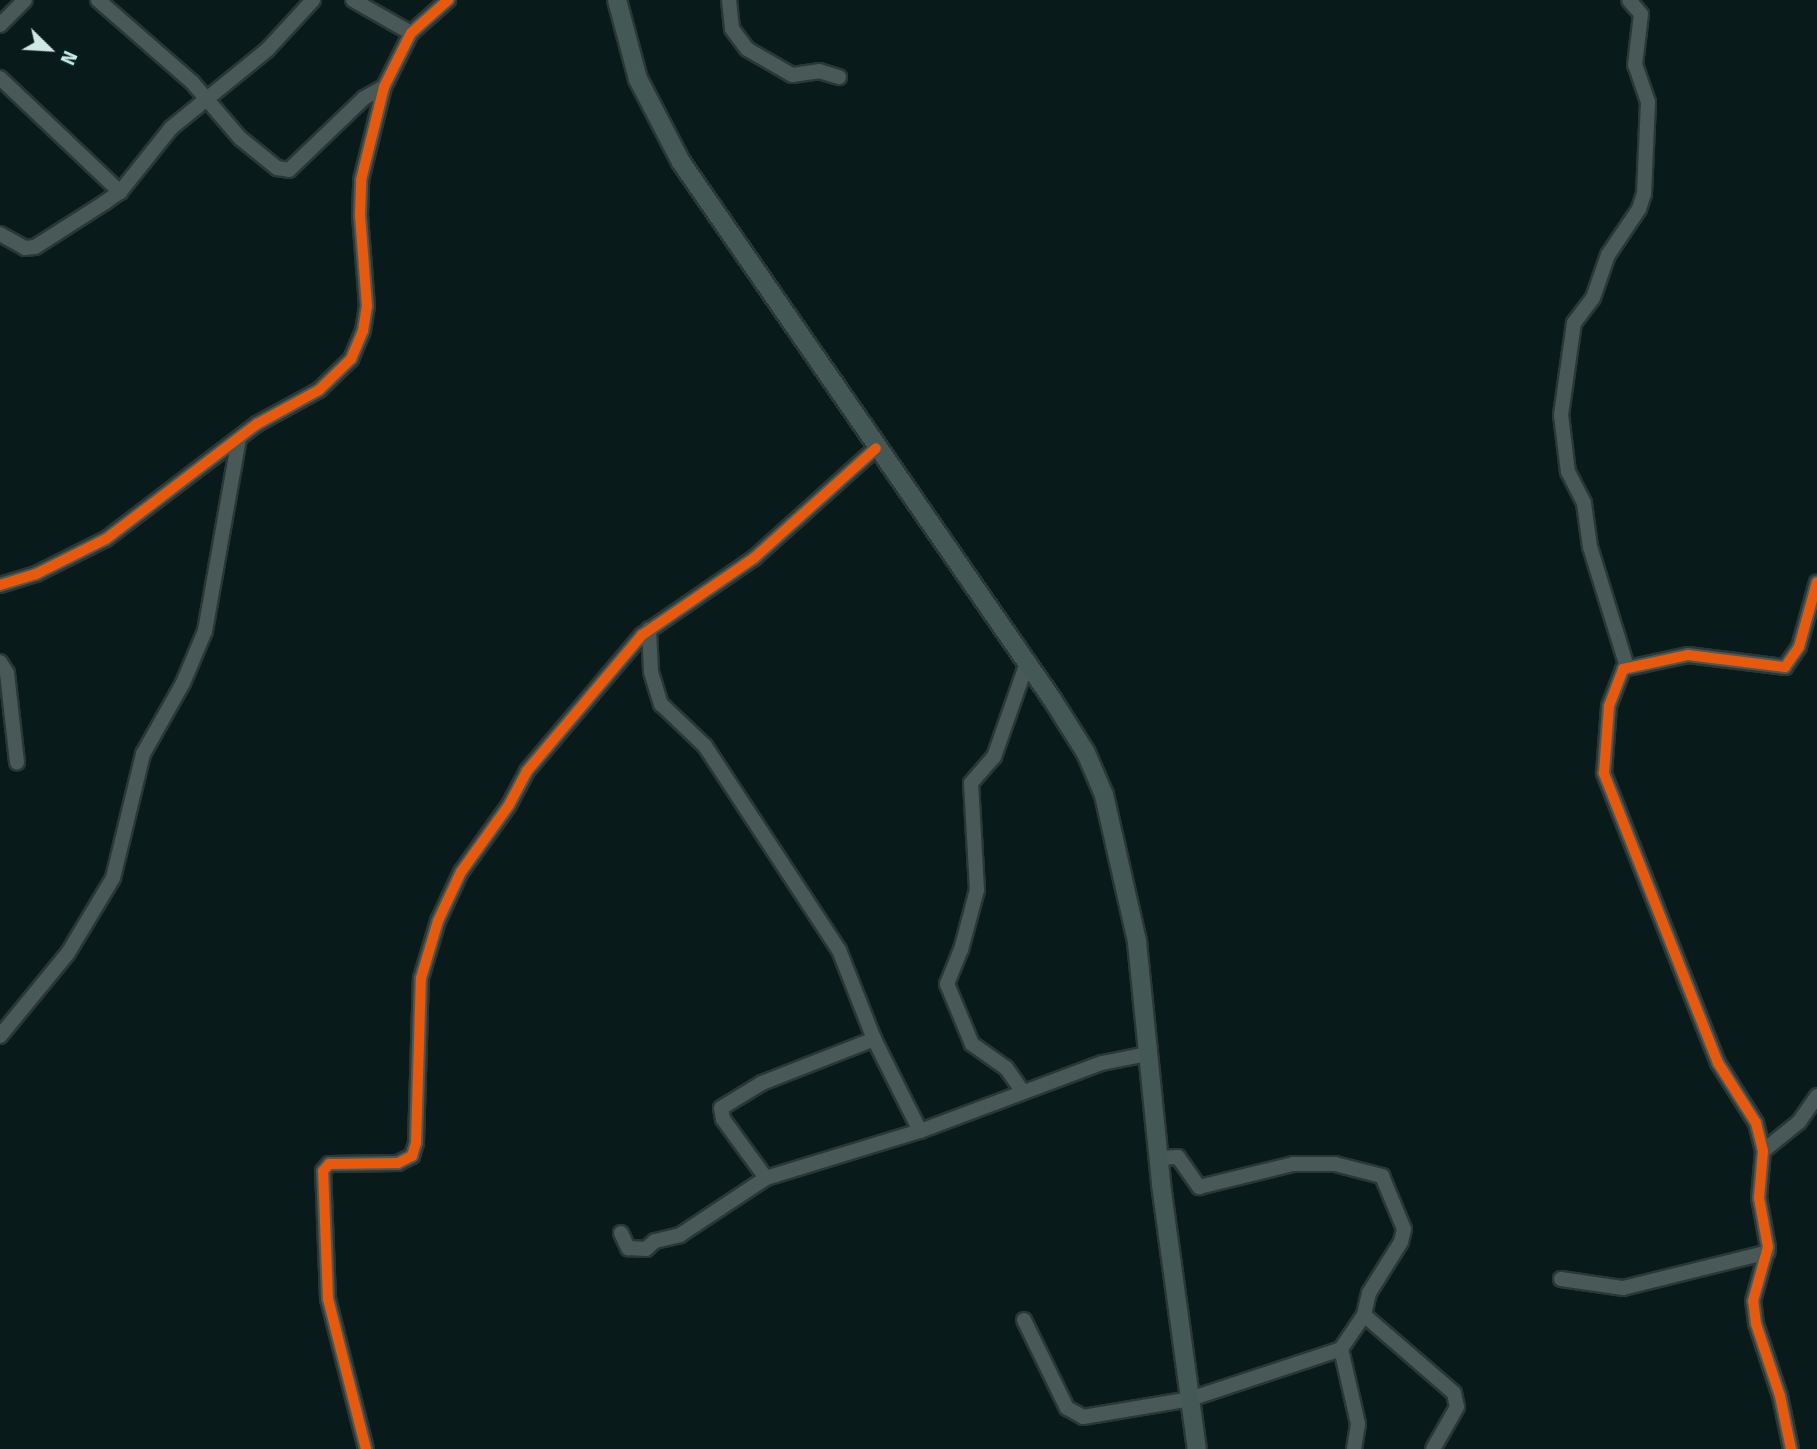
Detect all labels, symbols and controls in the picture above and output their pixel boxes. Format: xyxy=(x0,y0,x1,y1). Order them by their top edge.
north arrow xyxy=(14,14,84,84)
text: N xyxy=(56,47,82,68)

